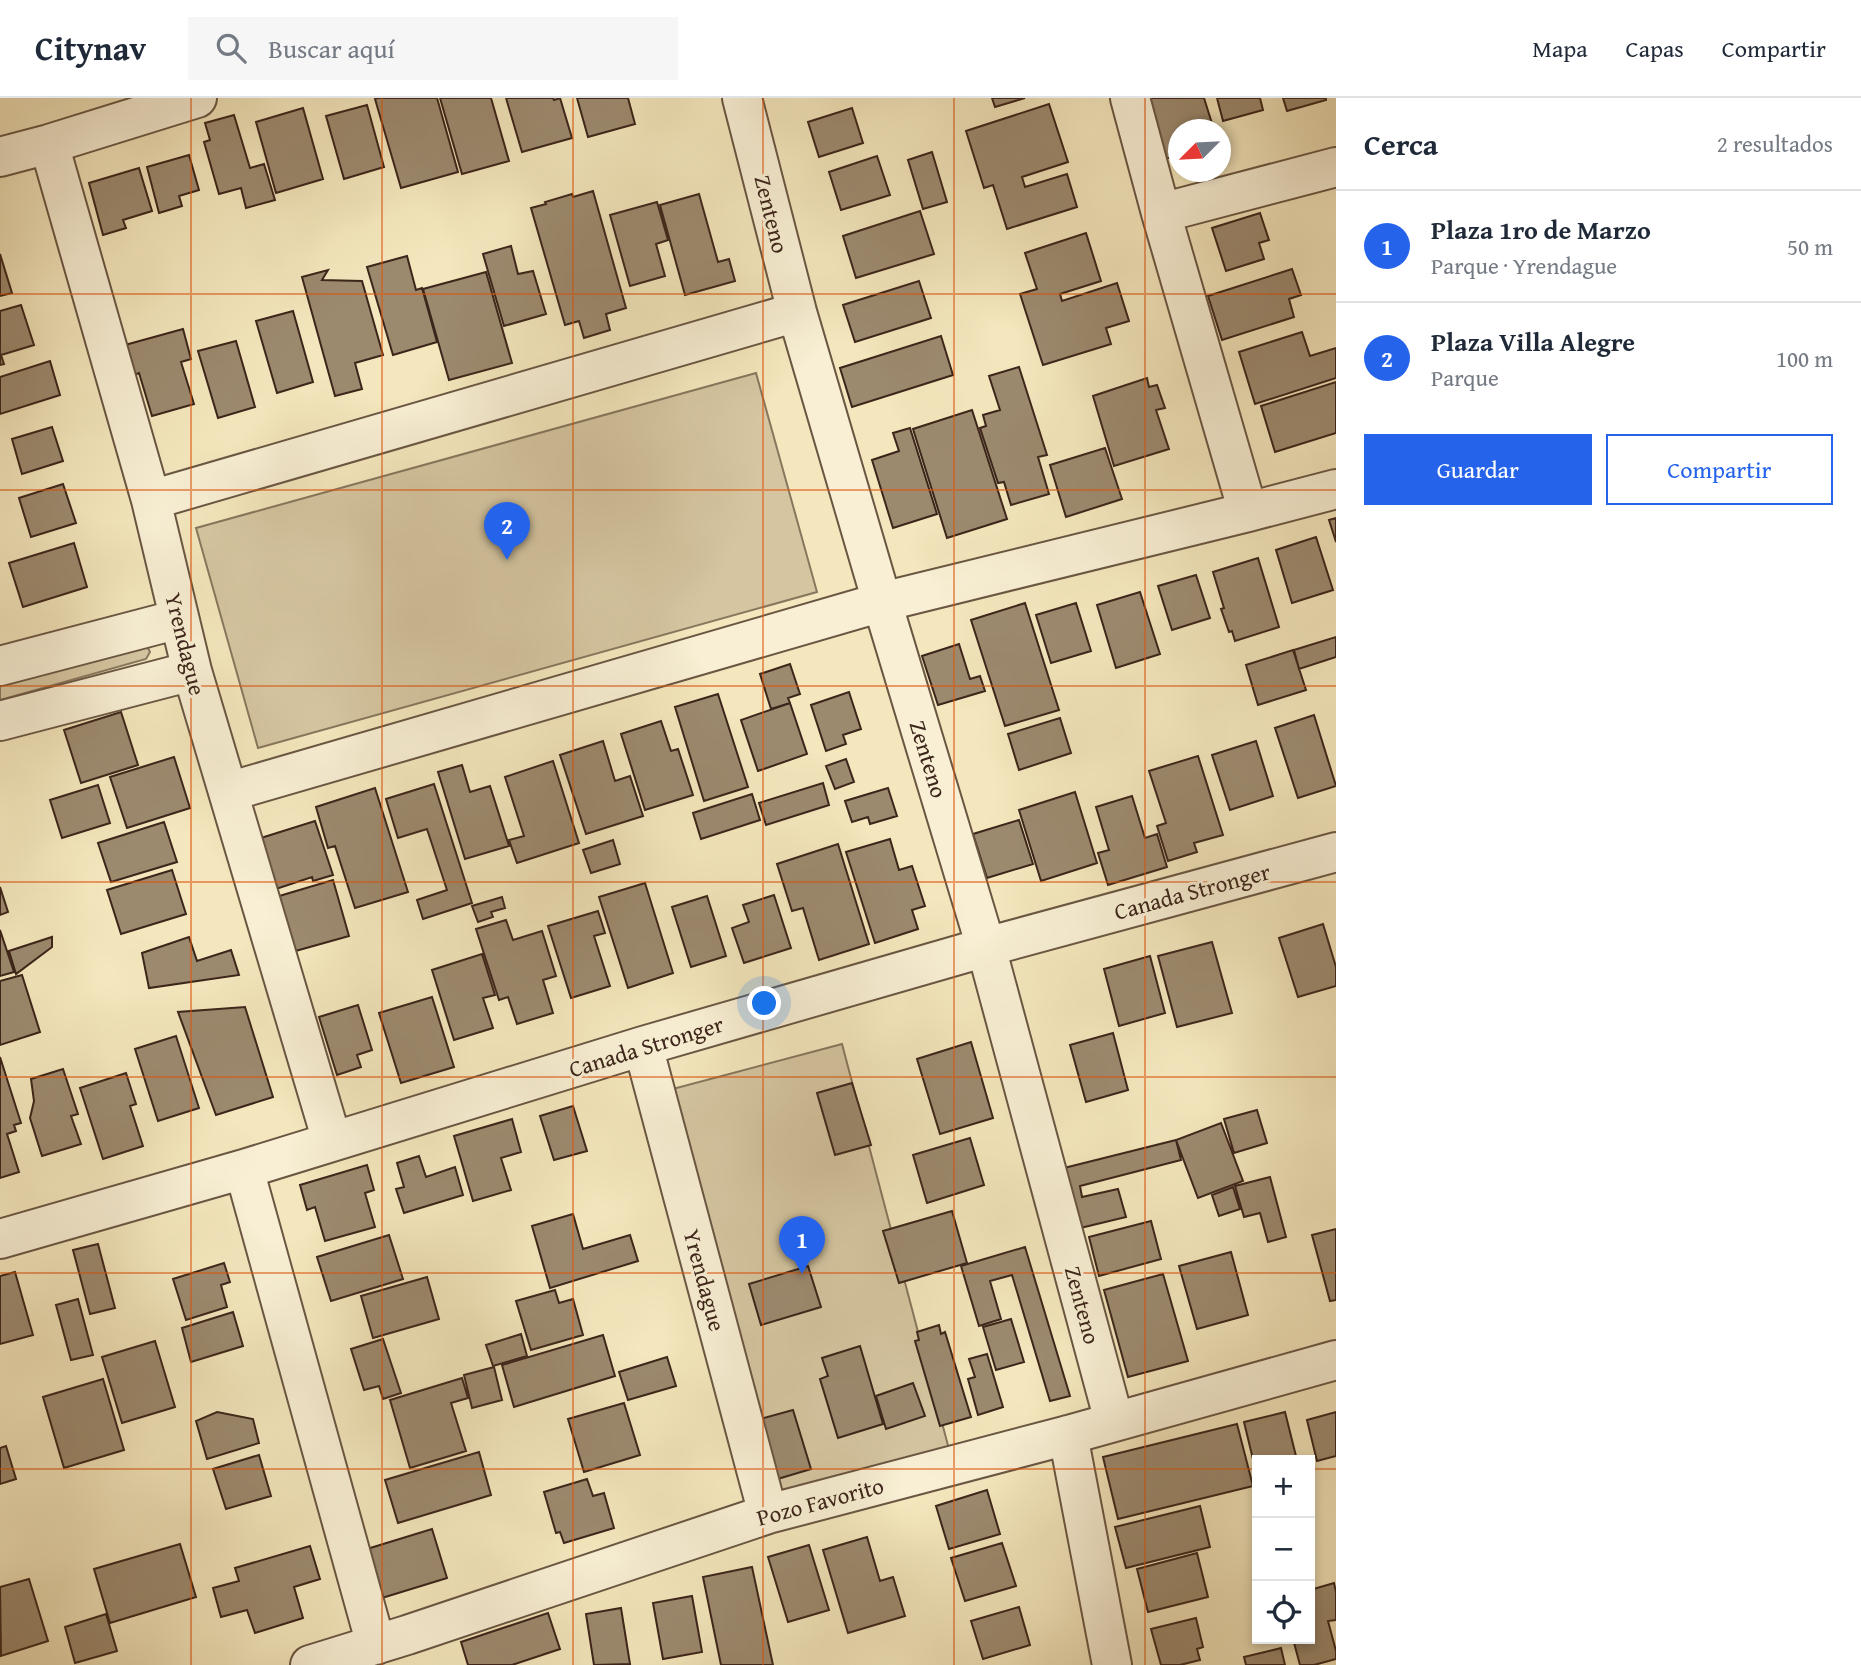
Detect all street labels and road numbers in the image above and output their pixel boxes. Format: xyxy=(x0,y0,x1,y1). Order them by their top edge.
street label: Zenteno xyxy=(746,171,798,257)
street label: Yrendague xyxy=(157,589,215,699)
street label: Zenteno xyxy=(902,716,956,802)
street label: Canada Stronger xyxy=(1110,854,1274,928)
street label: Canada Stronger xyxy=(565,1007,728,1085)
street label: Yrendague xyxy=(676,1225,734,1335)
street label: Zenteno xyxy=(1057,1262,1109,1348)
street label: Pozo Favorito xyxy=(753,1468,887,1534)

